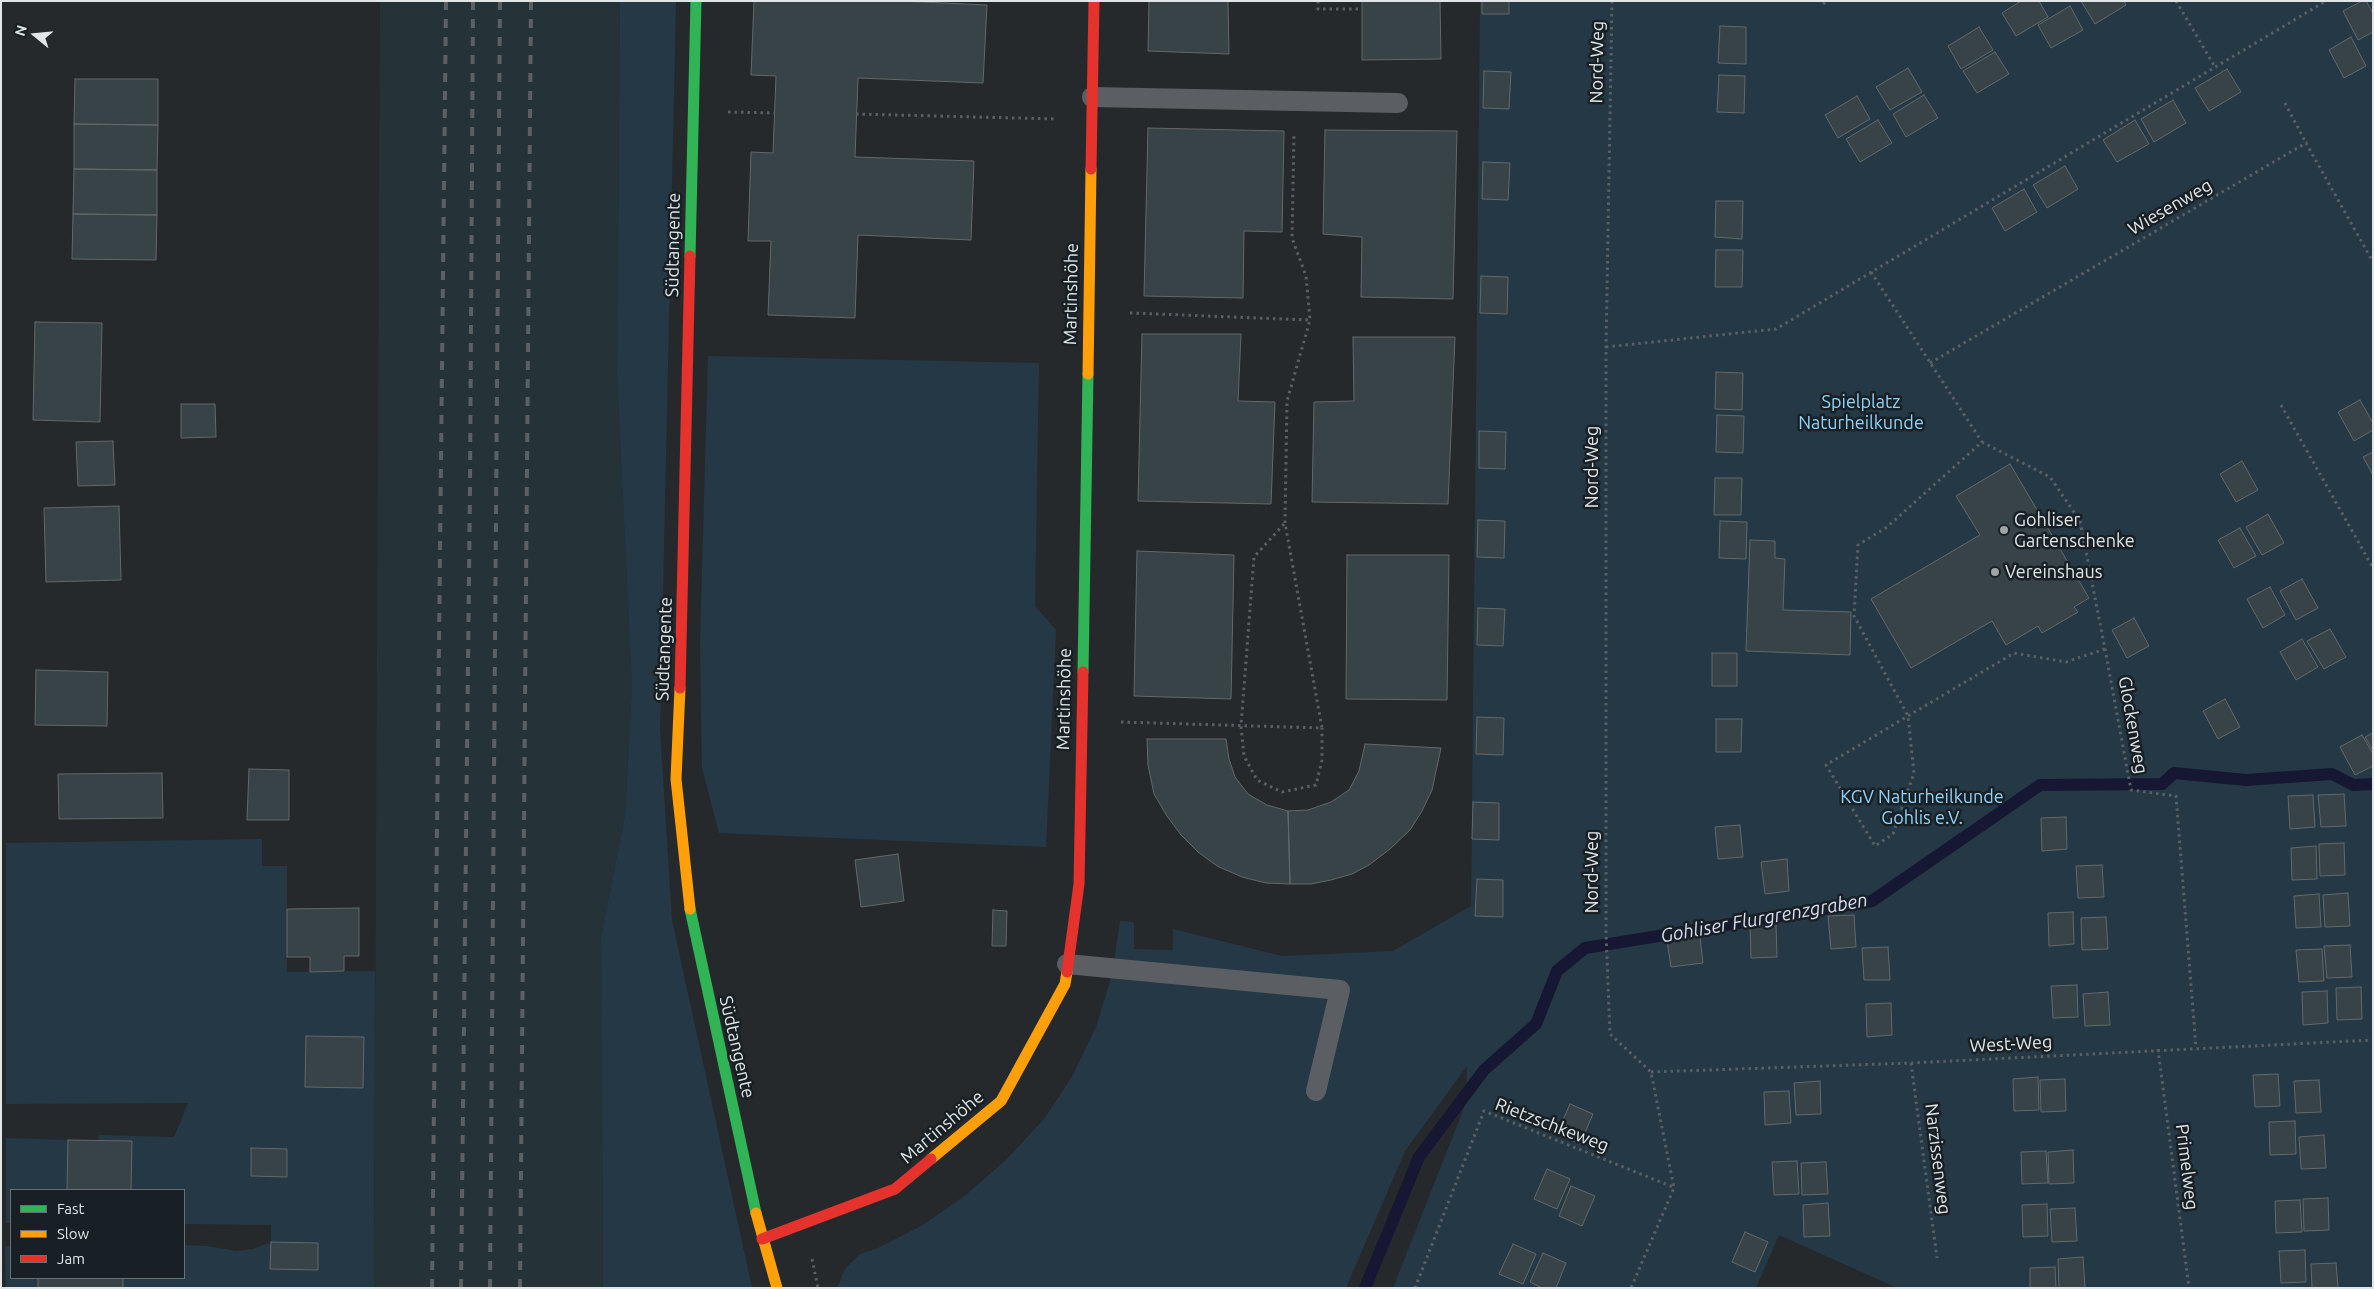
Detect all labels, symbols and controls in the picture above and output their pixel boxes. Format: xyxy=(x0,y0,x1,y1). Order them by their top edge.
north arrow xyxy=(10,10,60,60)
street label: Nord-Weg xyxy=(1585,21,1609,103)
text: N xyxy=(11,23,30,38)
street label: Wiesenweg xyxy=(2124,174,2216,240)
street label: Südtangente xyxy=(661,193,685,297)
street label: Martinshöhe xyxy=(1059,243,1083,345)
park label: Spielplatz Naturheilkunde xyxy=(1798,391,1924,434)
street label: Nord-Weg xyxy=(1581,426,1603,508)
place label: Gohliser Gartenschenke xyxy=(2014,509,2135,552)
marker: Gohliser Gartenschenke xyxy=(1998,524,2010,536)
place label: Vereinshaus xyxy=(2005,561,2103,583)
marker: Vereinshaus xyxy=(1989,566,2001,578)
street label: Südtangente xyxy=(651,596,677,702)
street label: Martinshöhe xyxy=(1052,648,1076,750)
street label: Glockenweg xyxy=(2114,674,2152,776)
park label: KGV Naturheilkunde Gohlis e.V. xyxy=(1840,786,2004,829)
street label: Nord-Weg xyxy=(1581,831,1603,913)
water label: Gohliser Flurgrenzgraben xyxy=(1659,889,1869,947)
street label: Südtangente xyxy=(715,994,759,1100)
street label: West-Weg xyxy=(1969,1031,2053,1057)
street label: Martinshöhe xyxy=(896,1086,988,1168)
street label: Rietzschkeweg xyxy=(1492,1093,1612,1157)
street label: Narzissenweg xyxy=(1920,1102,1956,1216)
street label: Primelweg xyxy=(2171,1123,2203,1211)
legend xyxy=(10,1189,185,1279)
text: Fast xyxy=(57,1200,84,1217)
text: Slow xyxy=(57,1225,89,1242)
text: Jam xyxy=(57,1250,85,1267)

